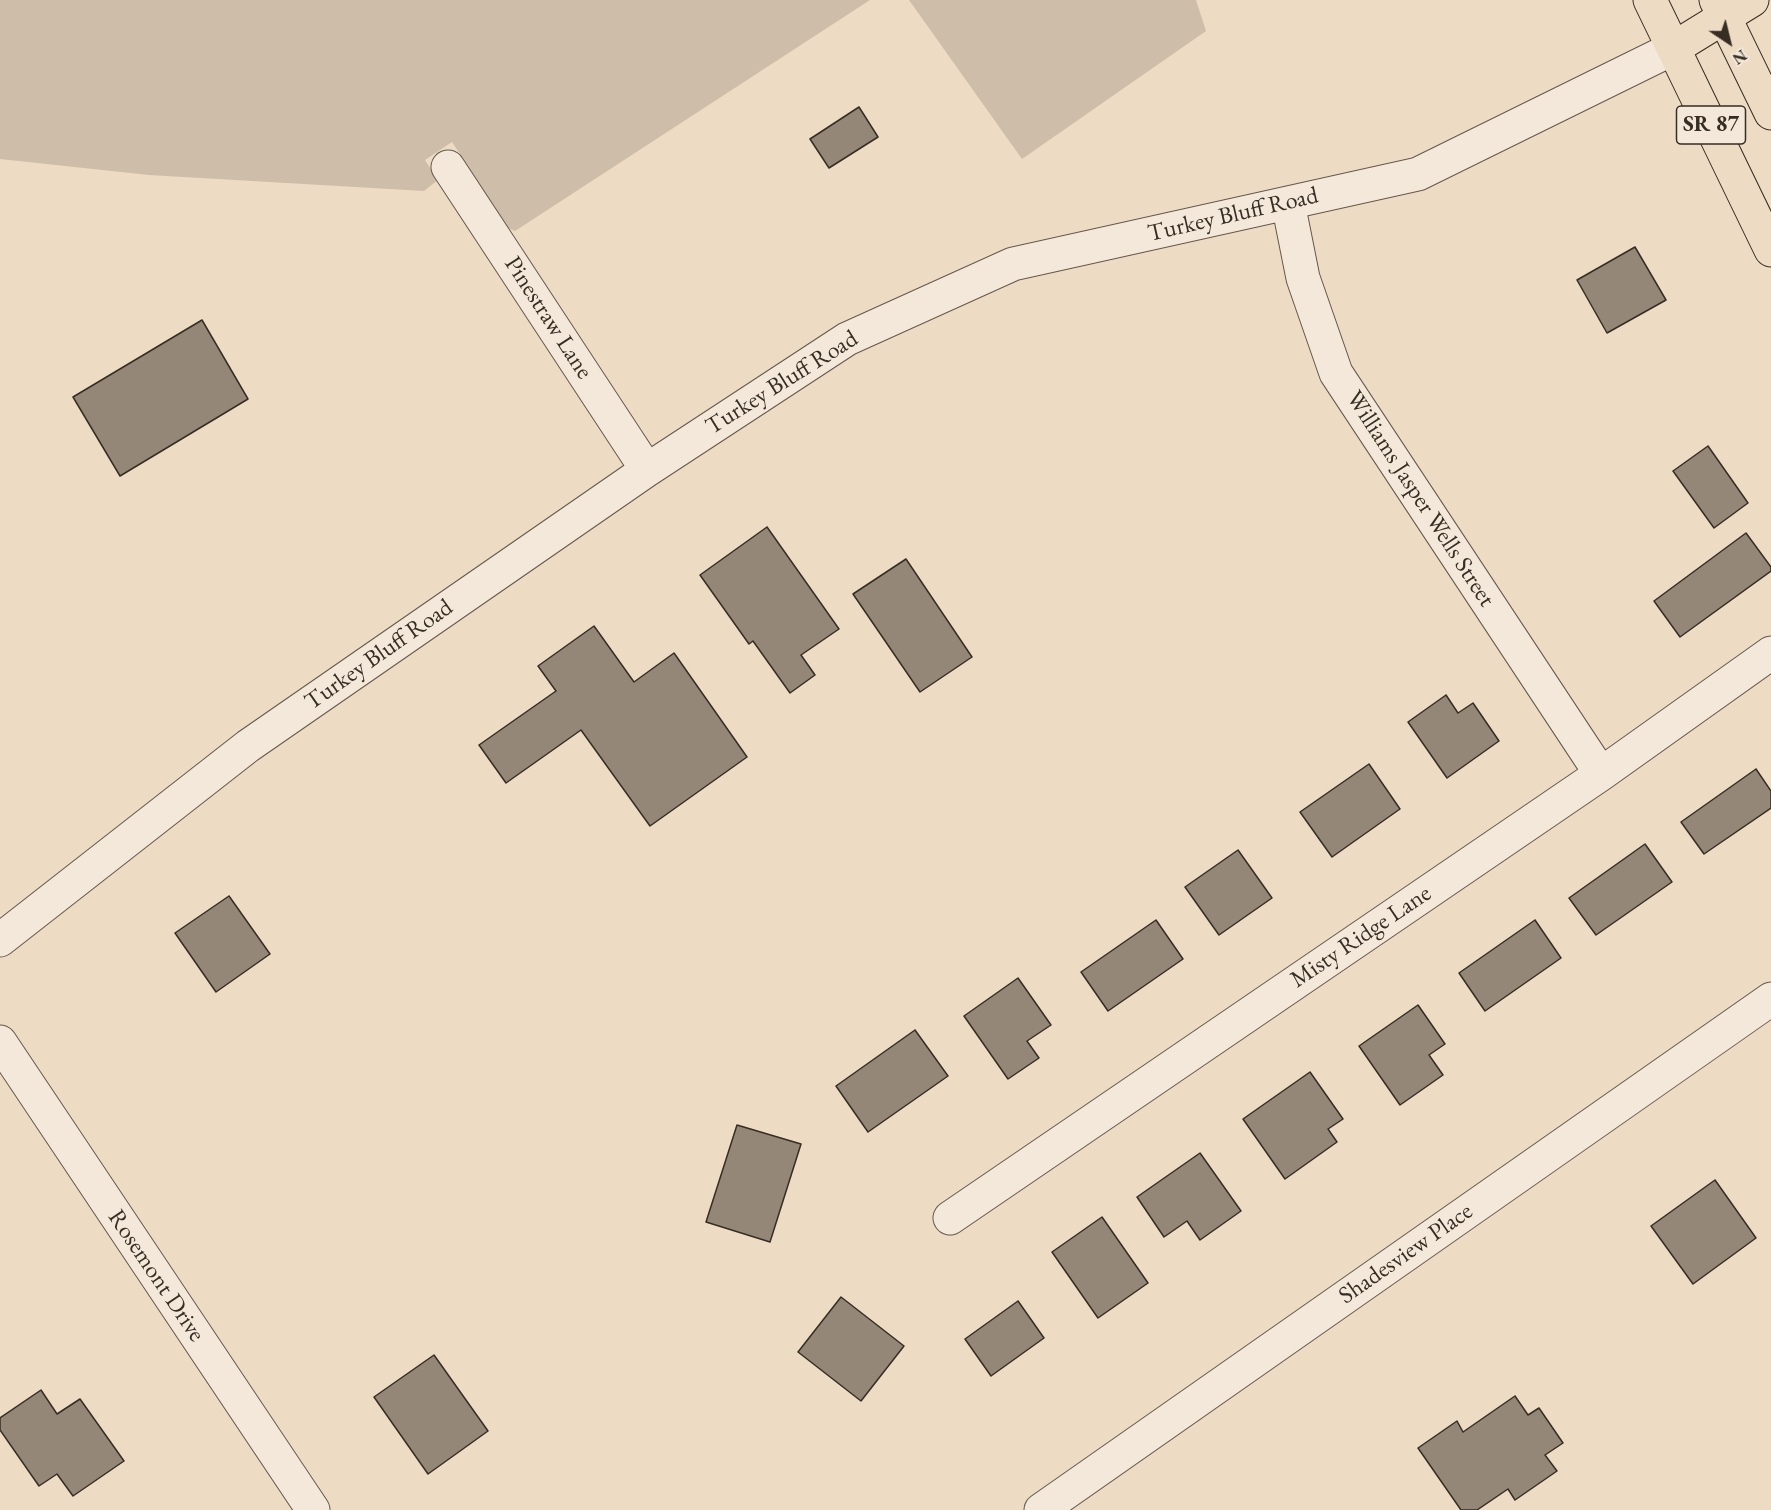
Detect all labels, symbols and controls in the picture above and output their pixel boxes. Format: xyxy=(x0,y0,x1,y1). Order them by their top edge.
north arrow xyxy=(1699,12,1759,72)
text: N xyxy=(1728,45,1751,69)
road number: SR 87 xyxy=(1676,106,1746,144)
street label: Turkey Bluff Road xyxy=(1145,181,1321,249)
street label: Pinestraw Lane xyxy=(498,251,598,385)
street label: Turkey Bluff Road xyxy=(701,325,863,441)
street label: Williams Jasper Wells Street xyxy=(1339,386,1501,612)
street label: Turkey Bluff Road xyxy=(299,593,459,717)
street label: Misty Ridge Lane xyxy=(1285,879,1437,995)
street label: Shadesview Place xyxy=(1334,1197,1478,1311)
street label: Rosemont Drive xyxy=(101,1205,211,1347)

